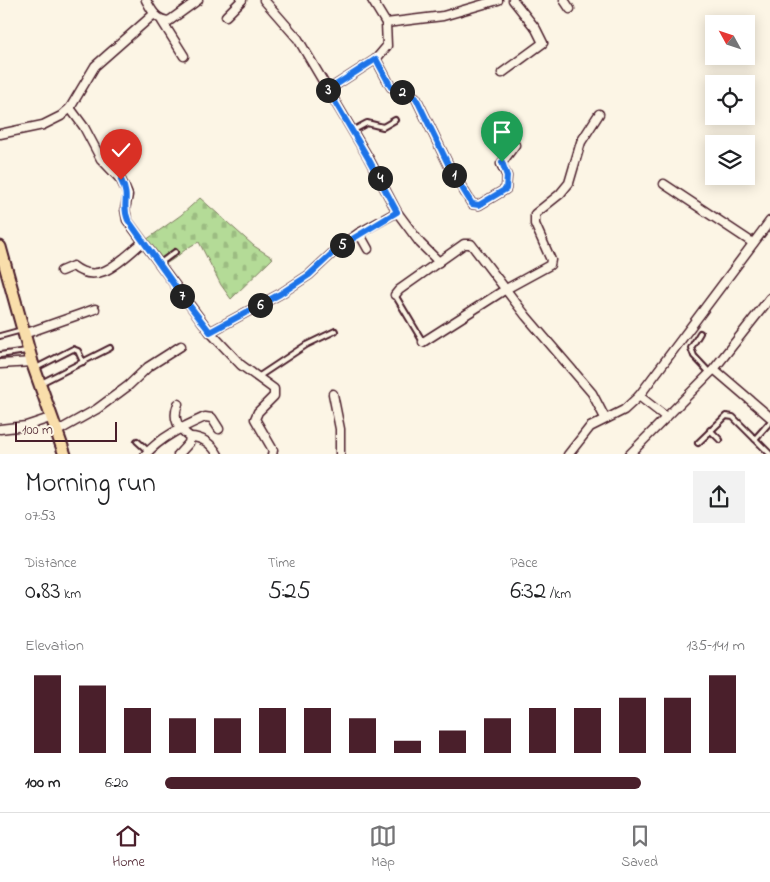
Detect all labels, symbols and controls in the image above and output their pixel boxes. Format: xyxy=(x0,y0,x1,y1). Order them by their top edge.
north arrow xyxy=(705,15,755,65)
map controls xyxy=(705,15,755,185)
button: locate xyxy=(705,75,755,125)
pin: 3 xyxy=(316,78,340,102)
text: 3 xyxy=(326,80,331,101)
pin: 2 xyxy=(390,80,414,104)
text: 2 xyxy=(399,82,406,103)
pin xyxy=(481,111,523,162)
icon: arrive xyxy=(488,118,516,146)
pin xyxy=(100,129,142,180)
button: layers xyxy=(705,135,755,185)
icon: check xyxy=(107,136,135,164)
pin: 1 xyxy=(442,162,466,188)
text: 1 xyxy=(452,165,457,186)
pin: 4 xyxy=(368,166,392,190)
text: 4 xyxy=(378,168,383,189)
pin: 5 xyxy=(330,232,354,258)
text: 5 xyxy=(338,235,347,256)
pin: 7 xyxy=(170,284,194,308)
text: 7 xyxy=(180,286,185,307)
pin: 6 xyxy=(248,292,272,318)
text: 6 xyxy=(257,295,264,316)
scale bar xyxy=(15,420,118,443)
text: 100 m xyxy=(22,420,53,441)
text: Morning run xyxy=(25,464,156,505)
button: share xyxy=(693,471,745,523)
text: 07:53 xyxy=(25,504,56,528)
text: Distance xyxy=(25,553,77,574)
text: Time xyxy=(268,553,295,574)
text: Pace xyxy=(510,553,538,574)
text: 0.83 xyxy=(25,574,61,610)
text: 5:25 xyxy=(268,574,311,610)
text: 6:32 xyxy=(510,574,546,610)
text: km xyxy=(61,584,81,605)
text: /km xyxy=(546,584,571,605)
text: Elevation xyxy=(25,634,84,658)
text: 135–141 m xyxy=(686,634,745,658)
text: 100 m xyxy=(25,771,60,795)
text: 6:20 xyxy=(105,771,128,795)
tab: Home xyxy=(112,822,145,873)
tab: Map xyxy=(369,822,397,873)
tab: Saved xyxy=(621,822,658,873)

